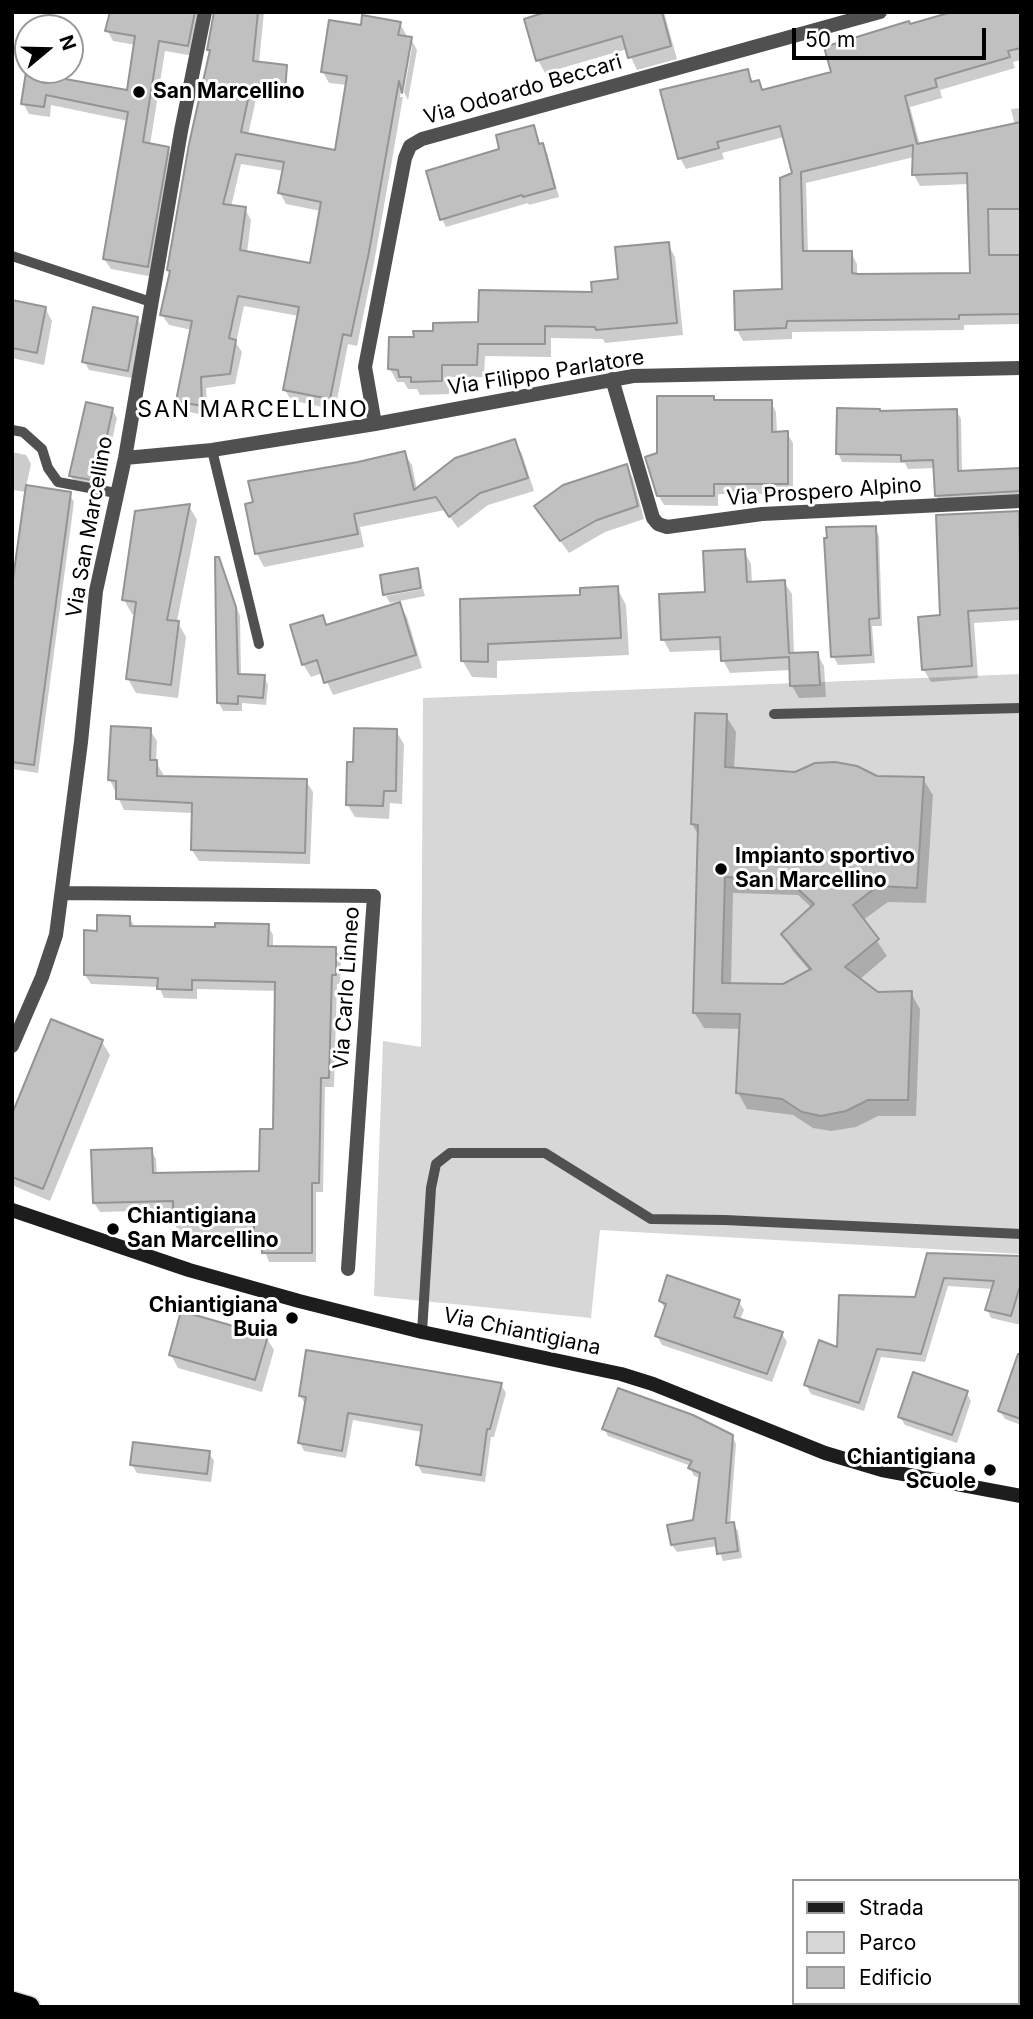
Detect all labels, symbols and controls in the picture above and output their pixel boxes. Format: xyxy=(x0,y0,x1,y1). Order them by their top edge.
north arrow xyxy=(14,14,84,84)
scale bar xyxy=(795,14,989,58)
text: 50 m xyxy=(805,27,855,52)
text: N xyxy=(54,32,81,53)
street label: Via Odoardo Beccari xyxy=(421,50,625,130)
place label: San Marcellino xyxy=(153,79,305,105)
marker: San Marcellino xyxy=(131,84,147,100)
street label: Via Filippo Parlatore xyxy=(446,345,646,401)
district label: SAN MARCELLINO xyxy=(139,396,367,424)
street label: Via San Marcellino xyxy=(62,434,118,620)
street label: Via Prospero Alpino xyxy=(726,473,922,511)
place label: Impianto sportivo San Marcellino xyxy=(735,844,915,894)
marker: Impianto sportivo San Marcellino xyxy=(713,861,729,877)
street label: Via Carlo Linneo xyxy=(329,906,365,1070)
place label: Chiantigiana San Marcellino xyxy=(127,1204,279,1254)
marker: Chiantigiana San Marcellino xyxy=(105,1221,121,1237)
place label: Chiantigiana Buia xyxy=(149,1293,278,1343)
street label: Via Chiantigiana xyxy=(441,1303,603,1361)
marker: Chiantigiana Buia xyxy=(284,1310,300,1326)
place label: Chiantigiana Scuole xyxy=(847,1445,976,1495)
marker: Chiantigiana Scuole xyxy=(982,1462,998,1478)
legend xyxy=(792,1879,1019,2005)
text: Strada xyxy=(859,1895,924,1920)
text: Parco xyxy=(859,1930,916,1955)
text: Edificio xyxy=(859,1965,932,1990)

